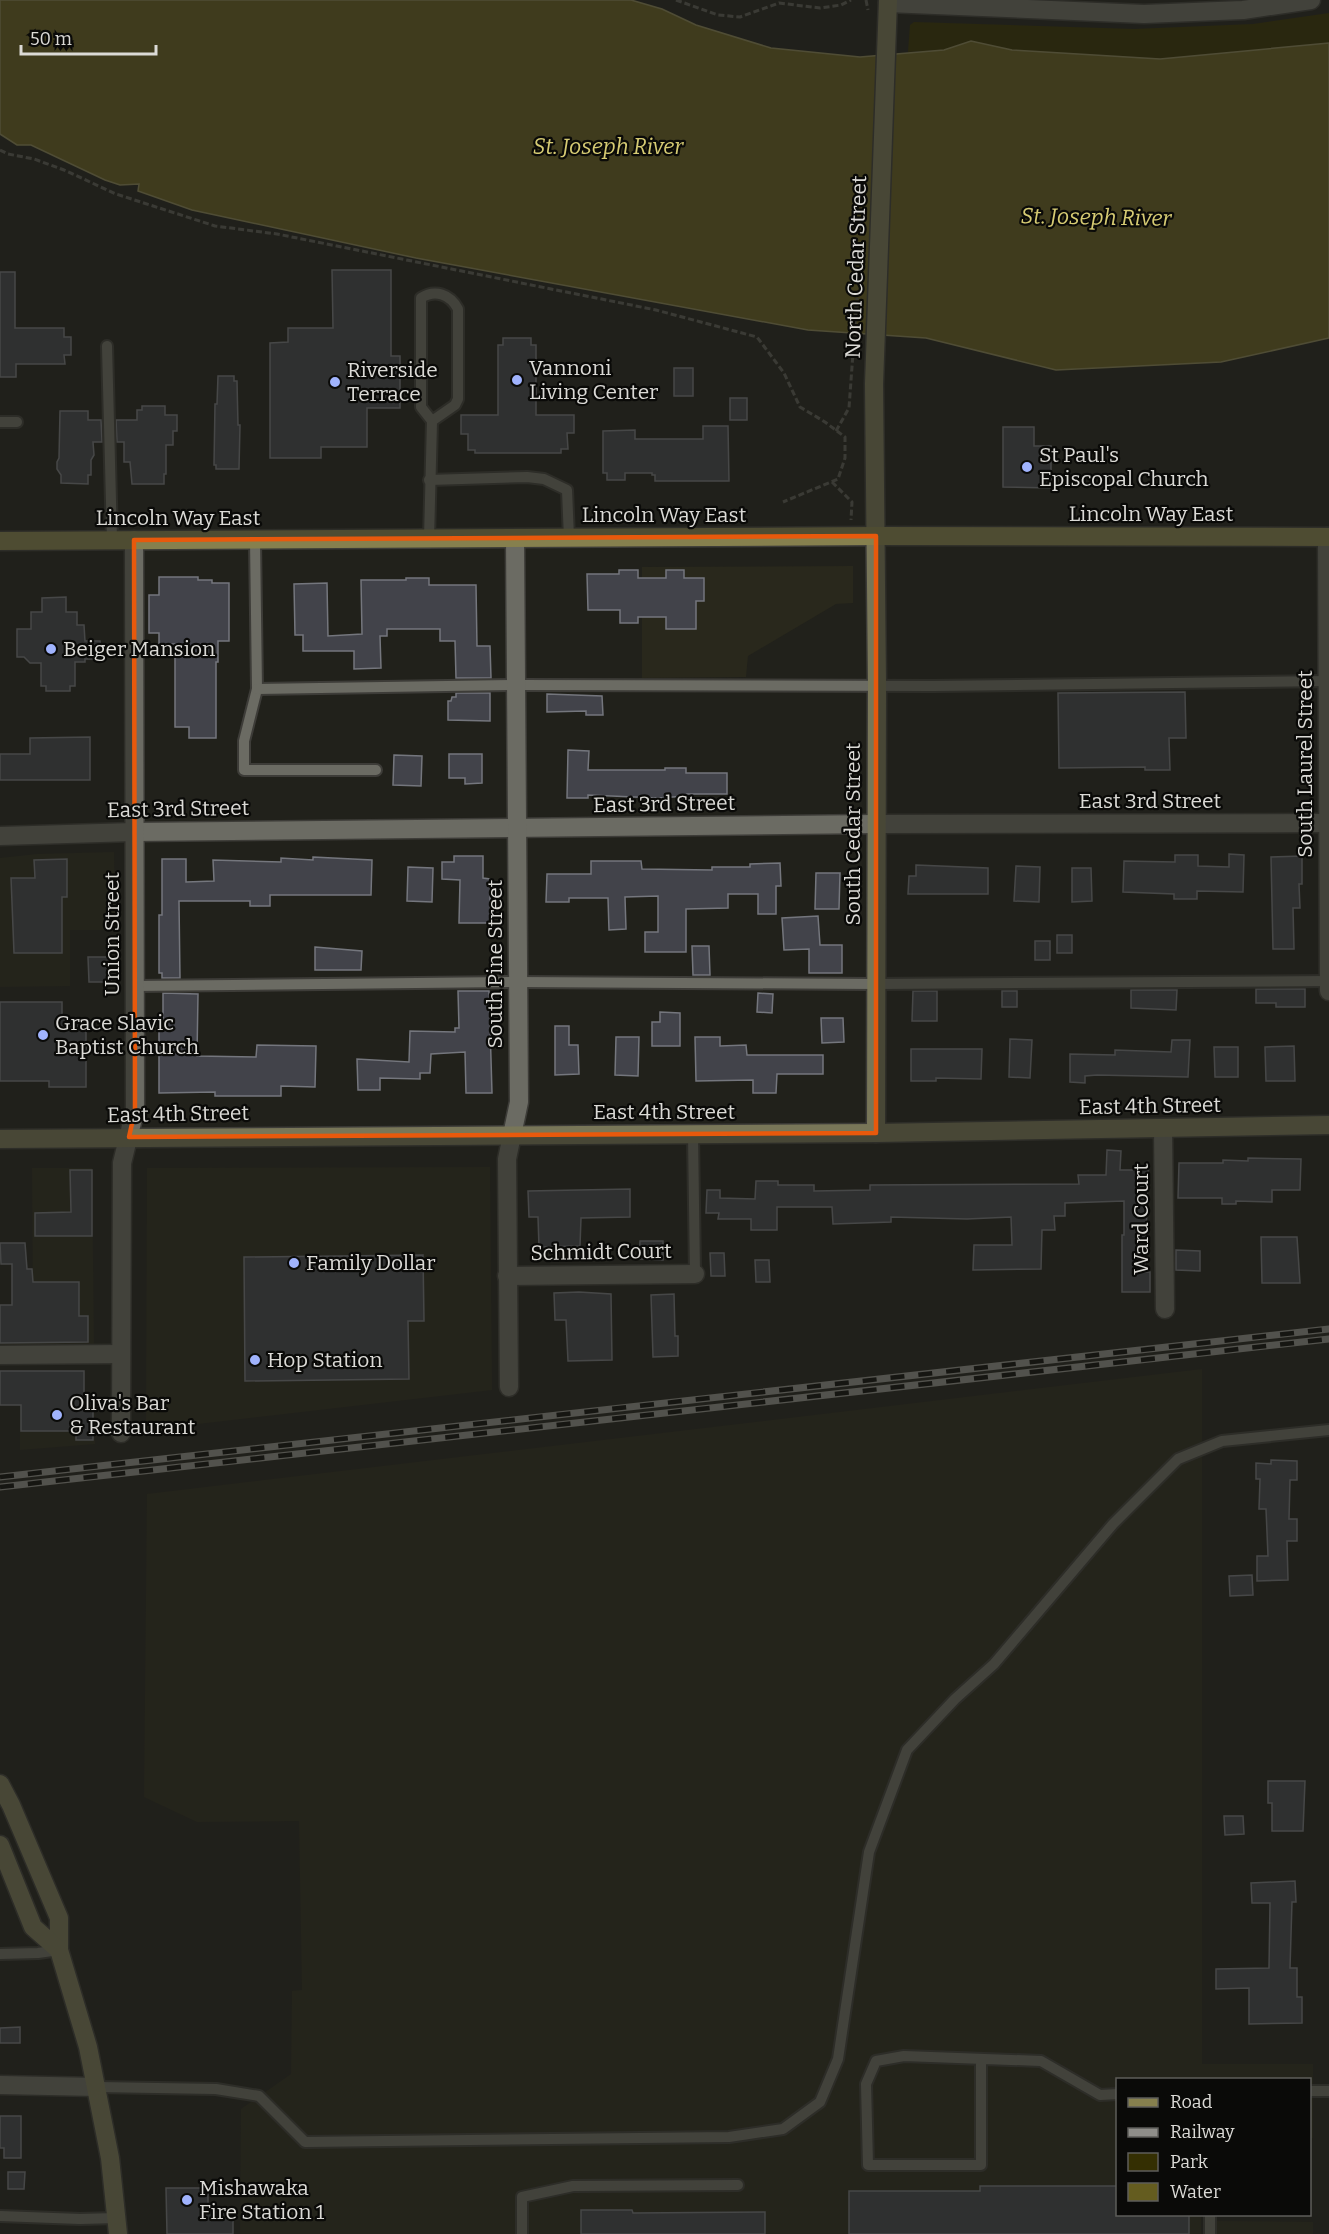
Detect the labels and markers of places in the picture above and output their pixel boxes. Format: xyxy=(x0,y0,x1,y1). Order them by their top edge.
place label: Vannoni Living Center xyxy=(529,355,658,405)
place label: Riverside Terrace xyxy=(347,357,438,407)
marker: Vannoni Living Center xyxy=(510,373,524,387)
marker: Riverside Terrace xyxy=(328,375,342,389)
place label: St Paul's Episcopal Church xyxy=(1039,442,1209,492)
marker: St Paul's Episcopal Church xyxy=(1020,460,1034,474)
place label: Beiger Mansion xyxy=(63,636,215,662)
marker: Beiger Mansion xyxy=(44,642,58,656)
place label: Grace Slavic Baptist Church xyxy=(55,1010,199,1060)
marker: Grace Slavic Baptist Church xyxy=(36,1028,50,1042)
place label: Family Dollar xyxy=(306,1250,436,1276)
marker: Family Dollar xyxy=(287,1256,301,1270)
place label: Hop Station xyxy=(267,1347,383,1373)
marker: Hop Station xyxy=(248,1353,262,1367)
place label: Oliva's Bar & Restaurant xyxy=(69,1390,196,1440)
marker: Oliva's Bar & Restaurant xyxy=(50,1408,64,1422)
place label: Mishawaka Fire Station 1 xyxy=(199,2175,325,2225)
marker: Mishawaka Fire Station 1 xyxy=(180,2193,194,2207)

